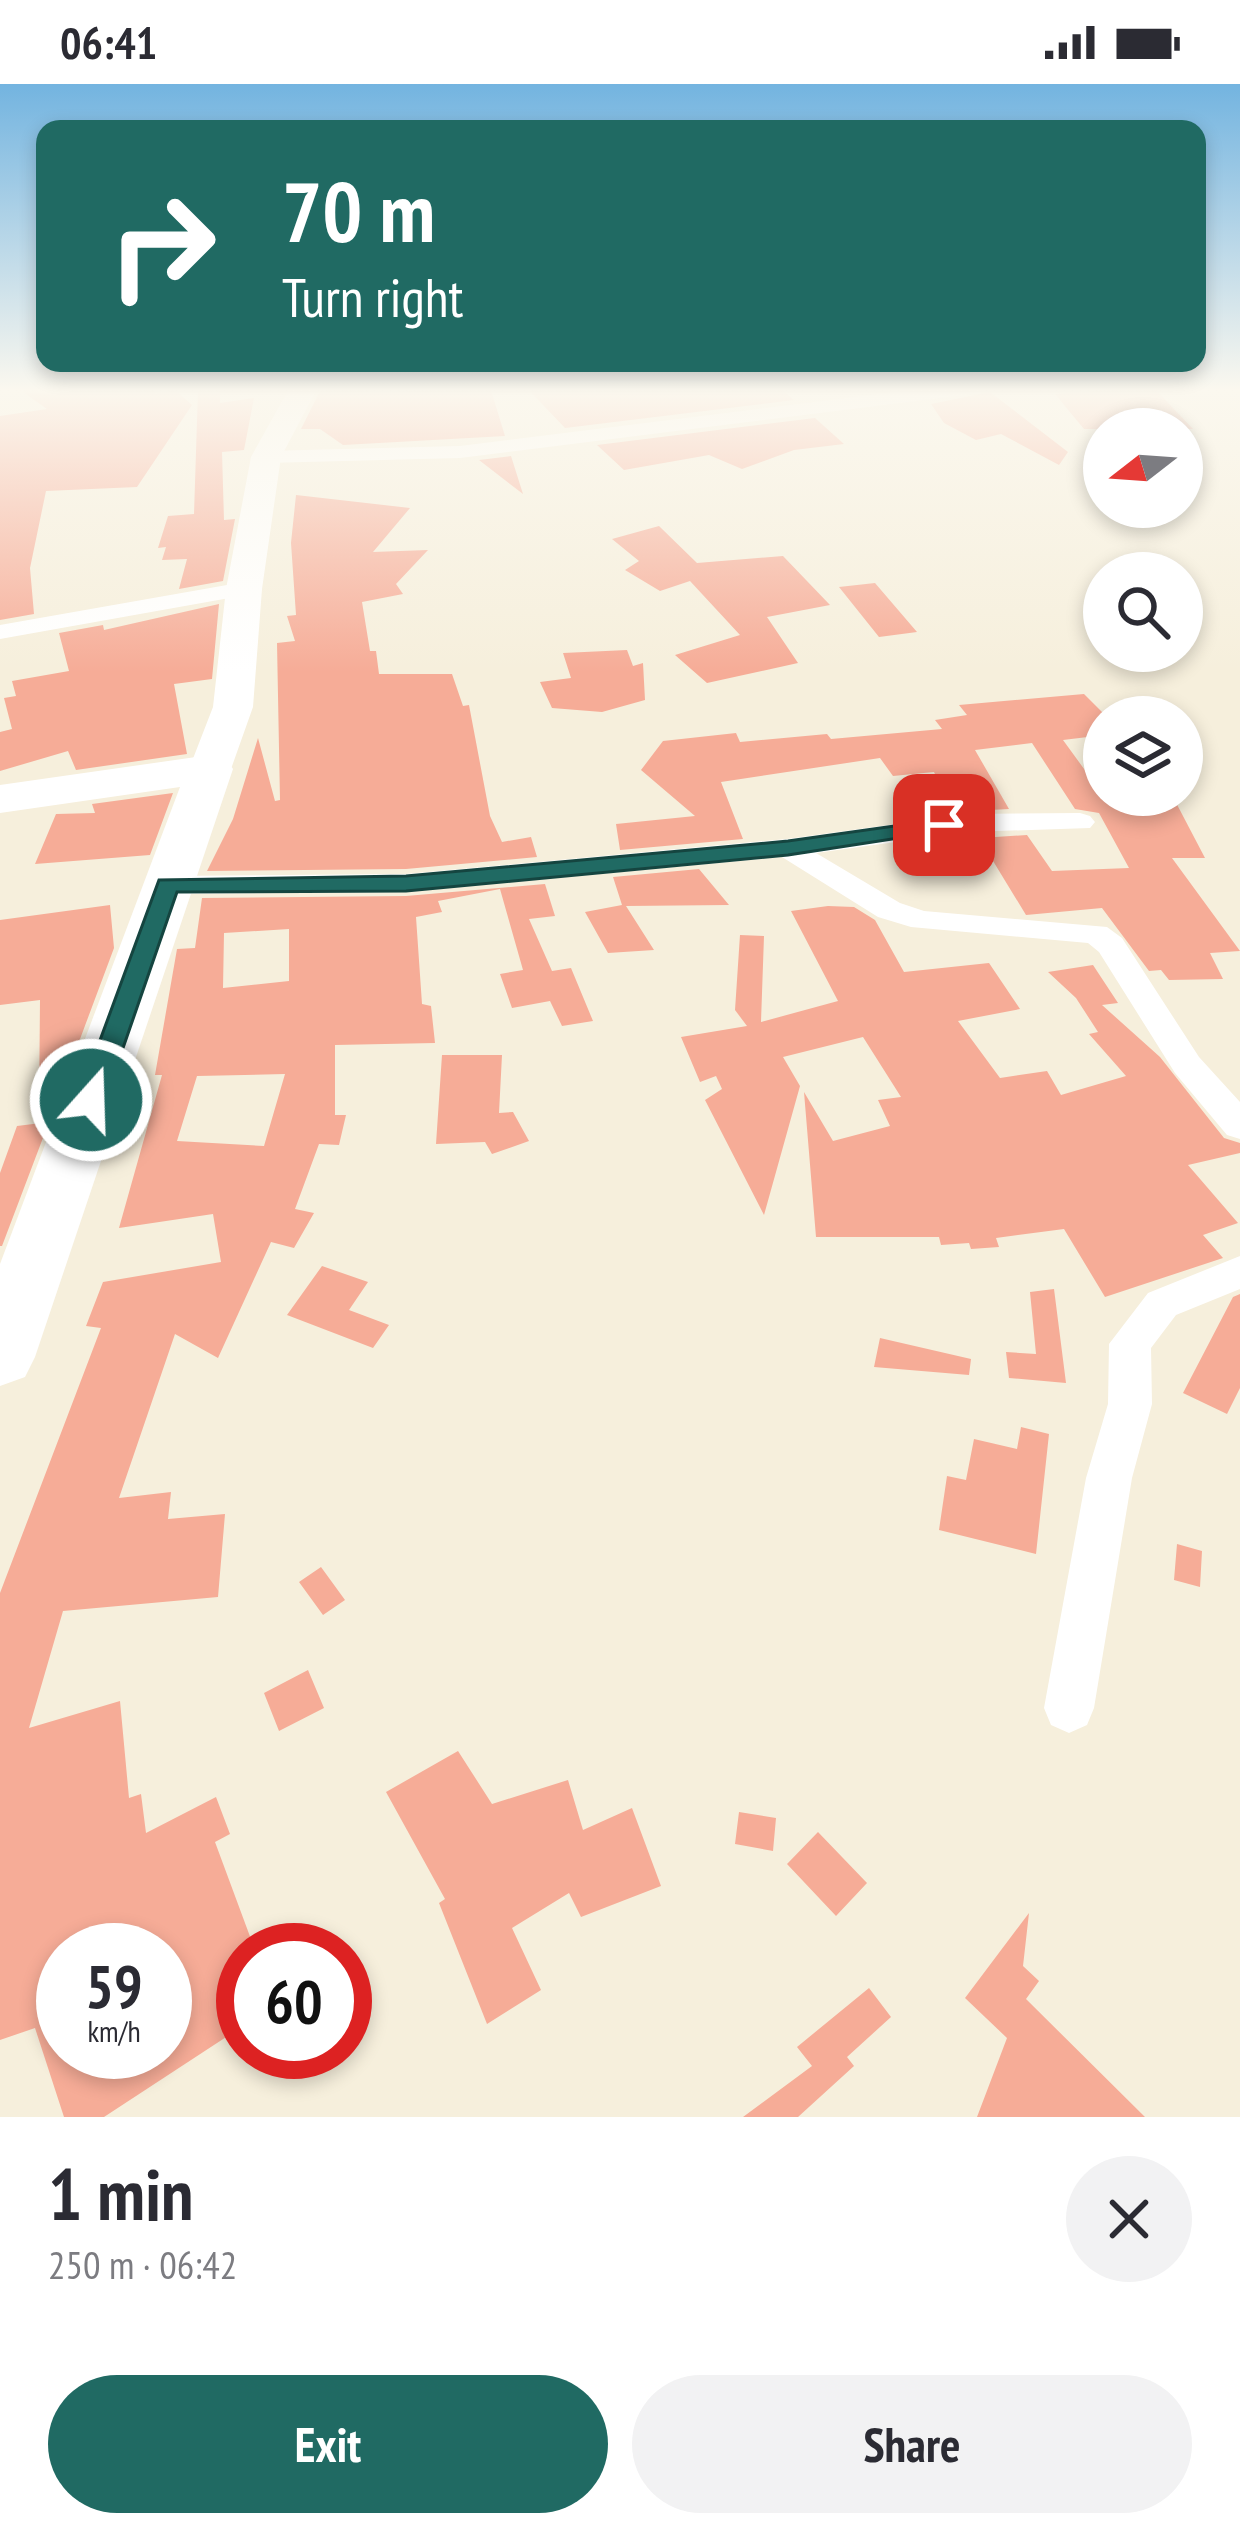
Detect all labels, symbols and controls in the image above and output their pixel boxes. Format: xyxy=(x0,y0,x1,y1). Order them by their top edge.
text: 06:41 xyxy=(60,13,157,71)
text: 70 m xyxy=(282,156,435,265)
icon: right xyxy=(84,168,240,324)
text: Turn right xyxy=(282,262,463,332)
north arrow xyxy=(1083,408,1203,528)
map controls xyxy=(1083,408,1203,816)
button: search xyxy=(1083,552,1203,672)
button: layers xyxy=(1083,696,1203,816)
pin xyxy=(893,774,995,876)
icon: arrive xyxy=(911,792,977,858)
position arrow xyxy=(28,1037,154,1163)
speed limit sign: 60 xyxy=(216,1923,372,2079)
text: 59 xyxy=(85,1947,143,2025)
text: km/h xyxy=(87,2011,141,2050)
text: 1 min xyxy=(48,2147,193,2240)
button: close xyxy=(1066,2156,1192,2282)
text: 250 m · 06:42 xyxy=(48,2239,237,2290)
button: Exit xyxy=(48,2375,608,2513)
button: Share xyxy=(632,2375,1192,2513)

